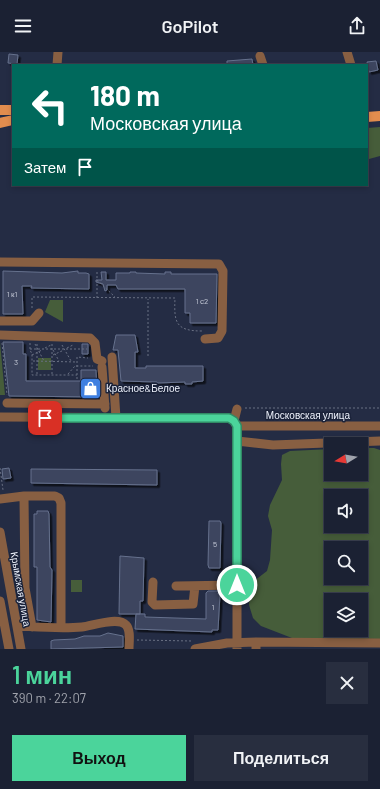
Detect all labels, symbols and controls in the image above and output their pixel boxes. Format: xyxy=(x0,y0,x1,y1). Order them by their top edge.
icon: menu xyxy=(12,15,34,37)
text: GoPilot xyxy=(161,15,219,37)
icon: share xyxy=(346,15,368,37)
text: 180 m xyxy=(90,78,160,112)
icon: left xyxy=(24,80,76,132)
text: Московская улица xyxy=(90,112,242,134)
icon: arrive xyxy=(74,156,96,178)
text: Затем xyxy=(24,158,66,176)
house number: 1 к1 xyxy=(7,289,18,299)
house number: 1 с2 xyxy=(196,296,208,306)
house number: 3 xyxy=(14,357,18,367)
shop icon: Красное&Белое xyxy=(78,375,104,401)
place label: Красное&Белое xyxy=(106,382,180,394)
pin xyxy=(28,401,62,435)
icon: arrive xyxy=(34,407,56,429)
street label: Московская улица xyxy=(266,409,351,421)
north arrow xyxy=(324,437,368,481)
map controls xyxy=(324,437,368,637)
button: sound xyxy=(324,489,368,533)
house number: 5 xyxy=(213,539,217,549)
button: search xyxy=(324,541,368,585)
street label: Крымская улица xyxy=(9,551,34,628)
position arrow xyxy=(216,564,258,606)
button: layers xyxy=(324,593,368,637)
house number: 1 xyxy=(212,602,215,612)
text: 1 мин xyxy=(12,660,72,689)
button: close xyxy=(326,662,368,704)
text: 390 m · 22:07 xyxy=(12,690,86,706)
button: Выход xyxy=(12,735,186,781)
button: Поделиться xyxy=(194,735,368,781)

